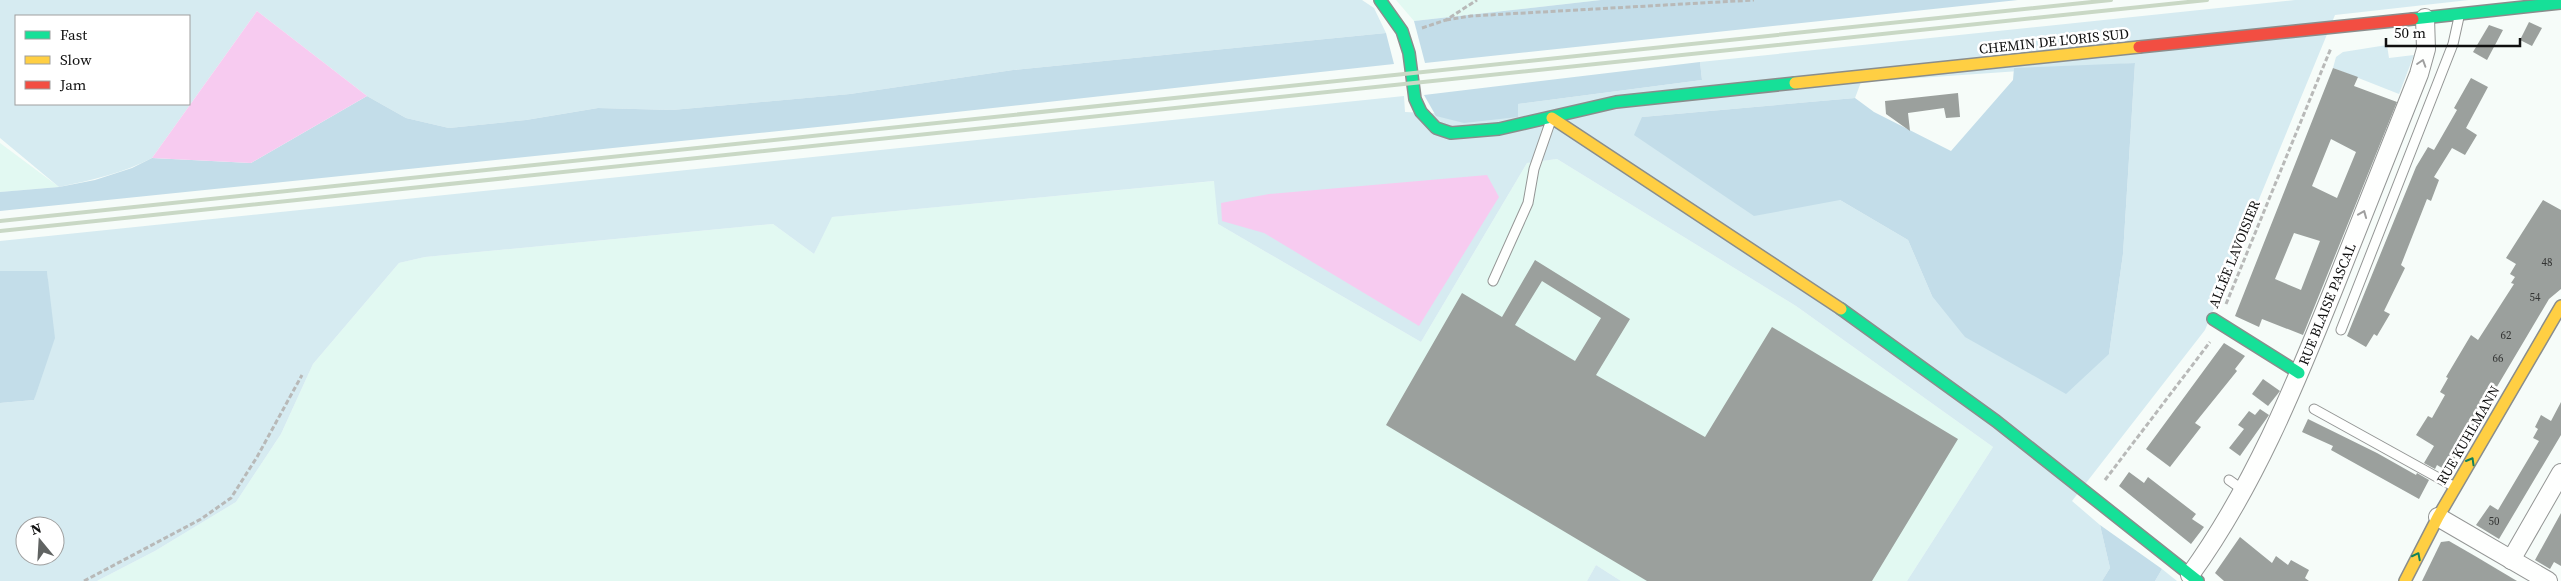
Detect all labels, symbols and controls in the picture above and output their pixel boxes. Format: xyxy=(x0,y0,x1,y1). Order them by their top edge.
legend xyxy=(15,15,190,105)
scale bar xyxy=(2386,15,2520,47)
text: 50 m xyxy=(2394,22,2426,43)
street label: CHEMIN DE L'ORIS SUD xyxy=(1978,23,2130,59)
text: Fast xyxy=(60,24,87,45)
text: Slow xyxy=(60,49,92,70)
one-way arrow xyxy=(2417,59,2427,68)
text: Jam xyxy=(59,74,87,95)
street label: ALLÉE LAVOISIER xyxy=(2203,197,2265,311)
one-way arrow xyxy=(2357,210,2367,219)
street label: RUE BLAISE PASCAL xyxy=(2293,240,2361,368)
house number: 48 xyxy=(2542,255,2553,270)
house number: 54 xyxy=(2530,290,2541,305)
house number: 62 xyxy=(2501,328,2512,343)
house number: 66 xyxy=(2493,351,2504,366)
street label: RUE KUHLMANN xyxy=(2432,382,2504,488)
one-way arrow xyxy=(2464,457,2474,466)
house number: 50 xyxy=(2489,514,2500,529)
north arrow xyxy=(15,516,65,566)
text: N xyxy=(28,518,44,540)
one-way arrow xyxy=(2411,553,2421,562)

